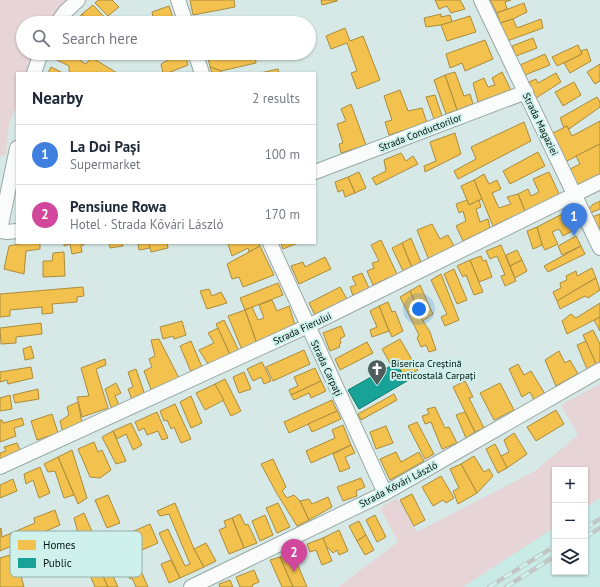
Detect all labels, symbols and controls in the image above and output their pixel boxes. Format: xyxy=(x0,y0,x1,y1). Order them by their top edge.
search box xyxy=(16,16,316,60)
icon: search xyxy=(30,27,52,49)
text: Search here xyxy=(62,29,138,48)
text: Nearby xyxy=(32,87,83,109)
text: 2 results xyxy=(252,90,300,107)
street label: Strada Magaziei xyxy=(520,91,561,158)
street label: Strada Conductorilor xyxy=(377,110,464,154)
text: La Doi Pași xyxy=(70,137,141,156)
text: 1 xyxy=(41,146,49,163)
text: 100 m xyxy=(265,146,300,163)
text: Supermarket xyxy=(70,156,140,173)
text: Pensiune Rowa xyxy=(70,197,166,216)
pin: 1 xyxy=(561,203,587,236)
text: 2 xyxy=(41,206,49,223)
text: 170 m xyxy=(265,206,300,223)
text: Hotel · Strada Kővári László xyxy=(70,216,223,233)
your location xyxy=(409,299,429,319)
street label: Strada Fierului xyxy=(271,309,333,348)
street label: Strada Carpați xyxy=(308,338,345,398)
place label: Biserica Creștină Penticostală Carpați xyxy=(391,357,476,382)
church icon: Biserica Creștină Penticostală Carpați xyxy=(366,358,388,386)
street label: Strada Kővári László xyxy=(357,458,440,511)
map controls xyxy=(552,467,588,575)
button: + xyxy=(552,467,588,503)
button: − xyxy=(552,503,588,539)
legend xyxy=(10,531,142,577)
text: Homes xyxy=(43,538,76,552)
pin: 2 xyxy=(281,539,307,572)
button: layers xyxy=(552,539,588,575)
text: Public xyxy=(43,556,72,570)

